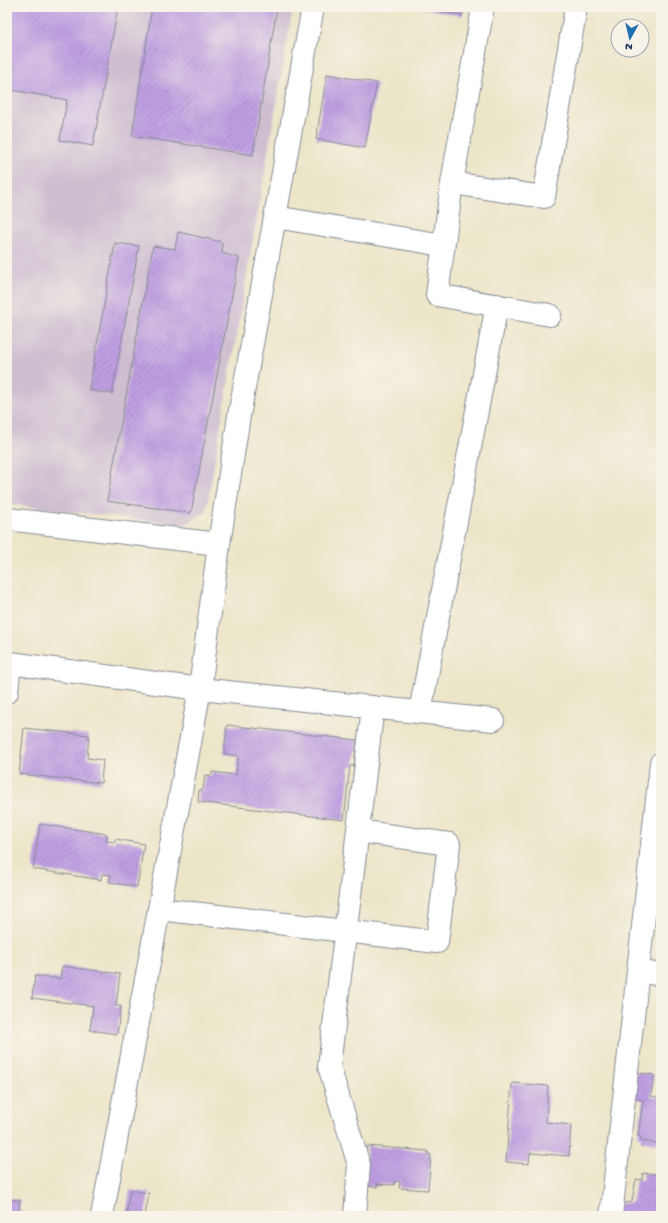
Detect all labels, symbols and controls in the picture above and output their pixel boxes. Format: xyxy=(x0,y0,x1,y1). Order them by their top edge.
north arrow xyxy=(610,18,650,58)
text: N xyxy=(624,39,633,52)

